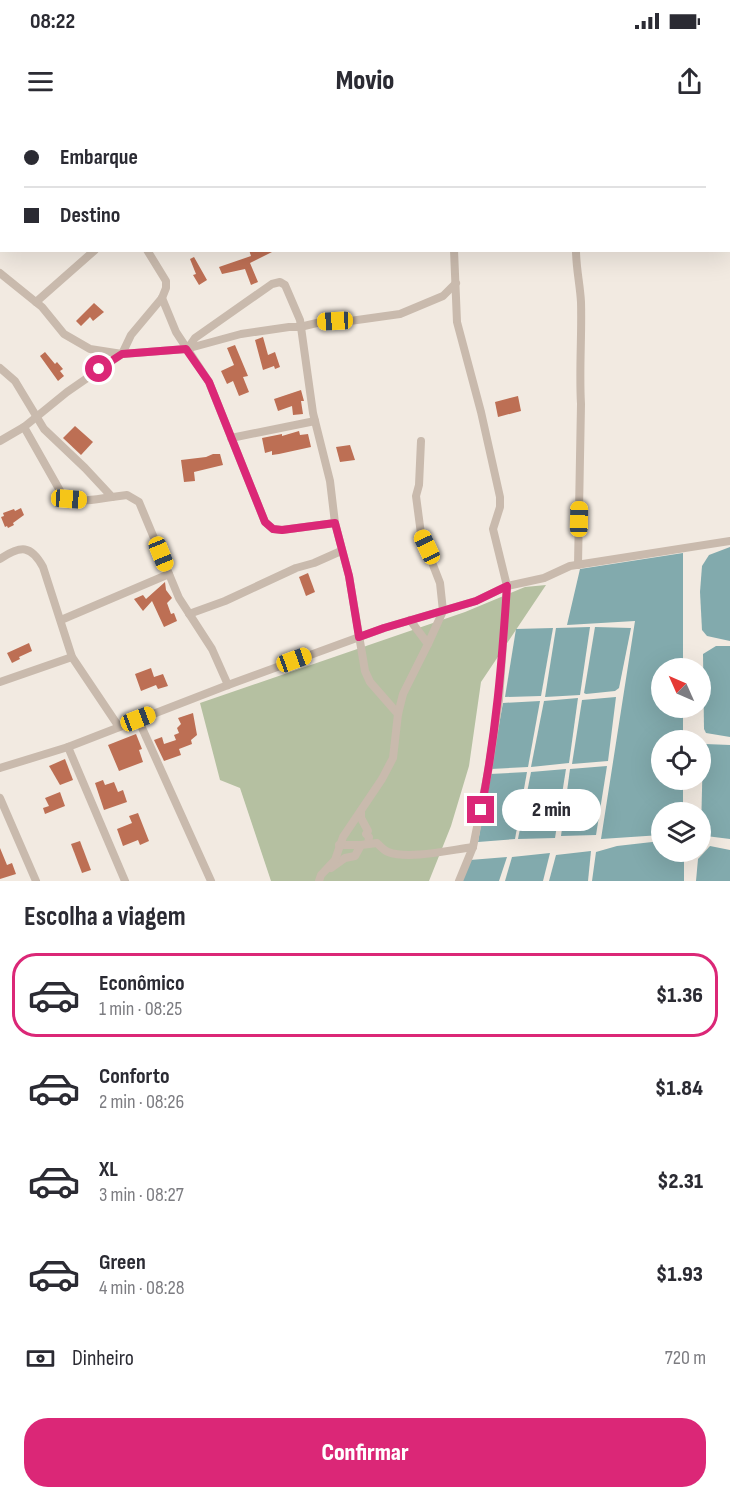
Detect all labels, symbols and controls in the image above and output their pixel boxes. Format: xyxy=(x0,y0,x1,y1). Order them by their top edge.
text: 08:22 xyxy=(30,8,75,35)
icon: menu xyxy=(24,65,57,98)
text: Movio xyxy=(336,65,394,97)
icon: share xyxy=(673,65,706,98)
text: Embarque xyxy=(60,144,138,171)
text: Destino xyxy=(60,202,120,229)
car xyxy=(317,311,353,331)
route start xyxy=(85,355,112,382)
car xyxy=(50,489,88,509)
car xyxy=(570,501,588,537)
car xyxy=(411,527,443,567)
car xyxy=(146,534,176,574)
car xyxy=(274,645,314,675)
north arrow xyxy=(651,658,711,718)
map controls xyxy=(651,658,711,862)
car xyxy=(118,704,158,734)
button: locate xyxy=(651,730,711,790)
callout: 2 min xyxy=(502,789,601,831)
route end xyxy=(467,796,494,823)
text: 2 min xyxy=(532,798,571,822)
button: layers xyxy=(651,802,711,862)
text: Escolha a viagem xyxy=(24,901,186,933)
icon: car xyxy=(27,968,81,1022)
text: Econômico xyxy=(99,970,185,997)
text: $1.36 xyxy=(656,982,703,1009)
text: 1 min · 08:25 xyxy=(99,997,182,1021)
icon: car xyxy=(27,1061,81,1115)
text: Conforto xyxy=(99,1063,170,1090)
text: $1.84 xyxy=(655,1075,703,1102)
text: 2 min · 08:26 xyxy=(99,1090,184,1114)
icon: car xyxy=(27,1154,81,1208)
text: XL xyxy=(99,1156,118,1183)
text: $2.31 xyxy=(657,1168,703,1195)
text: 3 min · 08:27 xyxy=(99,1183,184,1207)
icon: car xyxy=(27,1247,81,1301)
text: Green xyxy=(99,1249,146,1276)
text: $1.93 xyxy=(656,1261,703,1288)
text: 4 min · 08:28 xyxy=(99,1276,184,1300)
icon: cash xyxy=(24,1342,57,1375)
text: Dinheiro xyxy=(72,1345,134,1372)
text: 720 m xyxy=(665,1346,706,1370)
button: Confirmar xyxy=(24,1418,706,1487)

